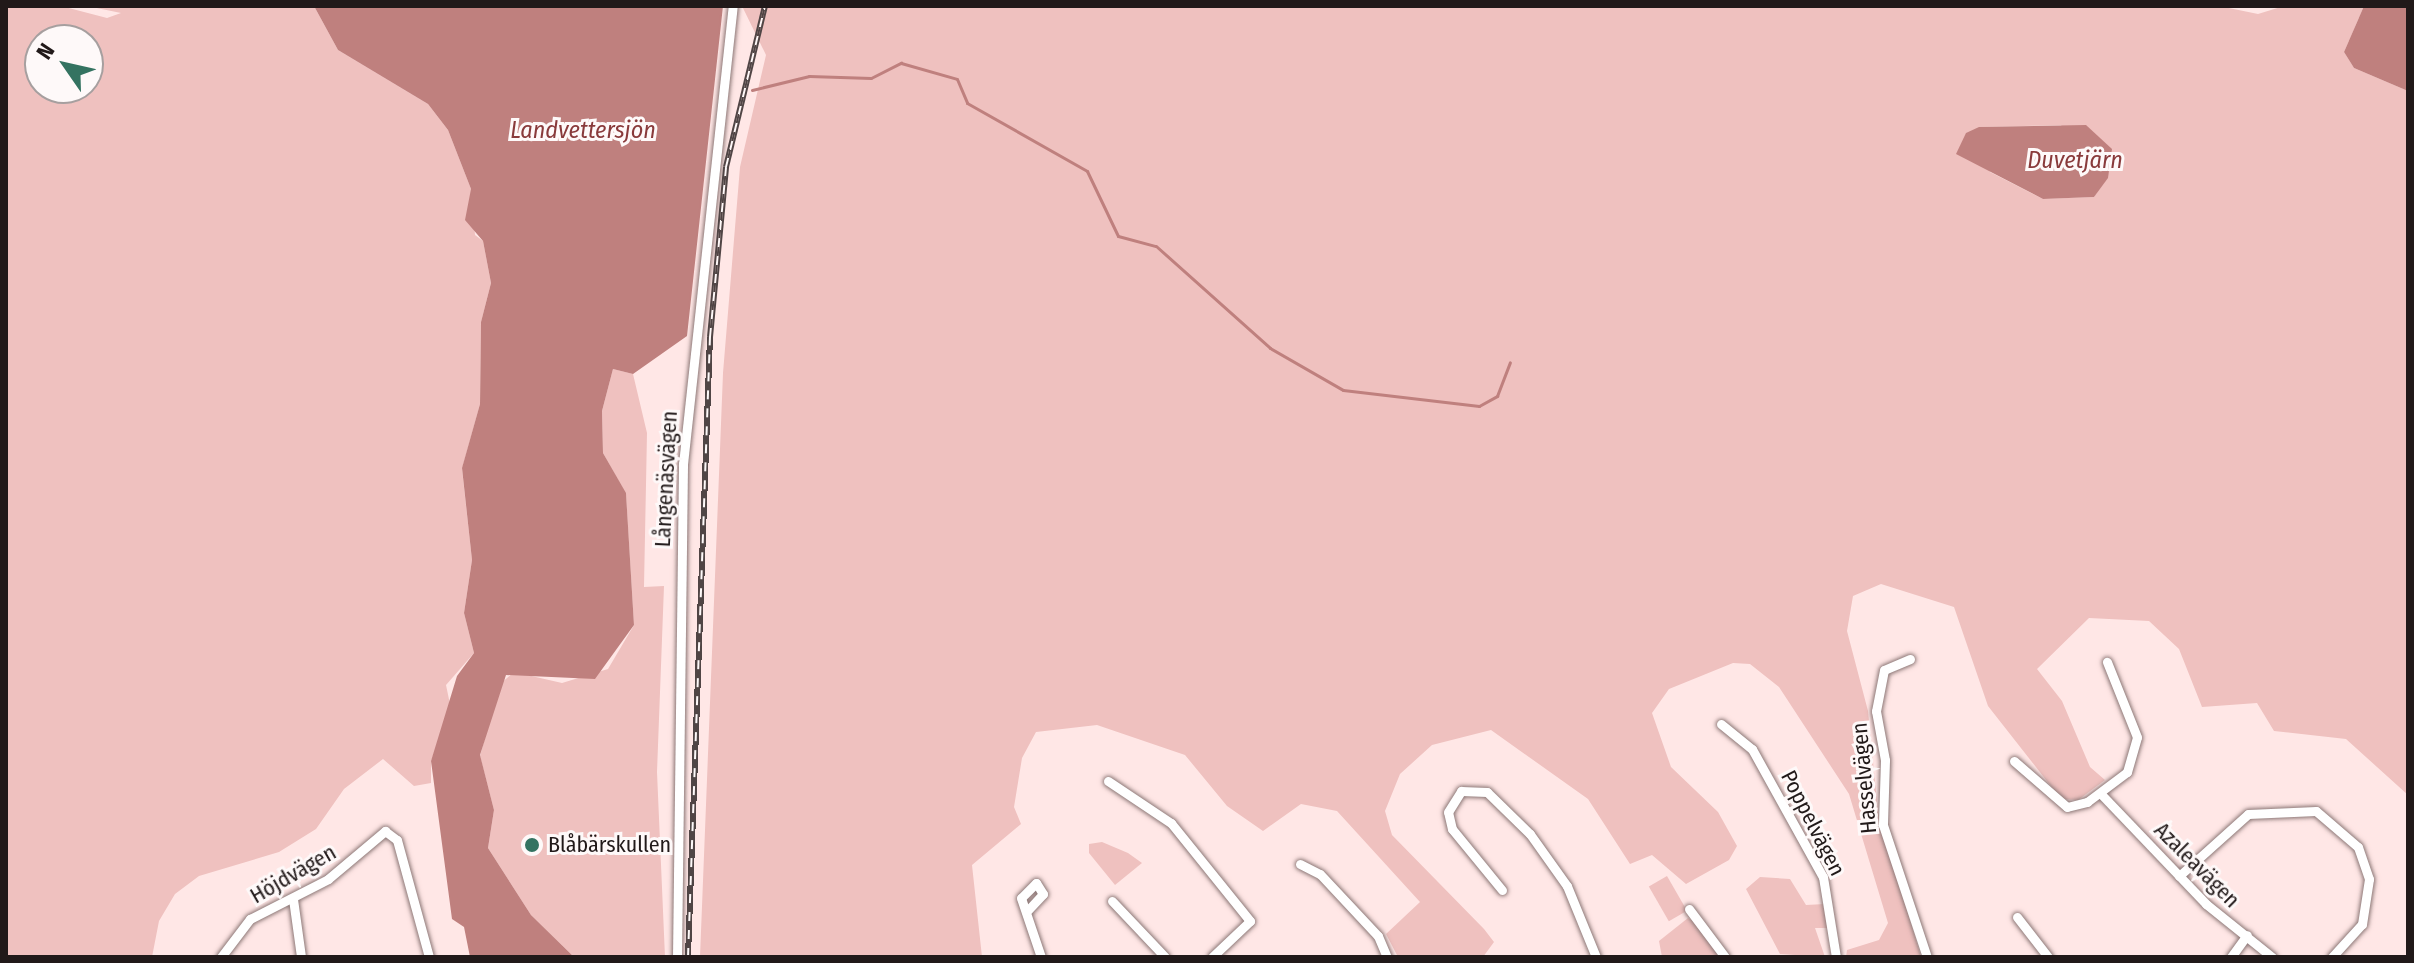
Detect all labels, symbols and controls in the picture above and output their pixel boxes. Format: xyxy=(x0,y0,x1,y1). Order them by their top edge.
north arrow xyxy=(24,24,104,104)
text: N xyxy=(30,38,60,64)
water label: Landvettersjön xyxy=(510,117,656,145)
water label: Duvetjärn xyxy=(2027,147,2123,175)
street label: Långenäsvägen xyxy=(649,410,683,548)
street label: Hasselvägen xyxy=(1846,721,1882,835)
street label: Poppelvägen xyxy=(1775,766,1851,880)
street label: Azaleavägen xyxy=(2149,817,2245,913)
place label: Blåbärskullen xyxy=(548,832,671,858)
marker: Blåbärskullen xyxy=(523,836,541,854)
street label: Höjdvägen xyxy=(245,839,341,909)

